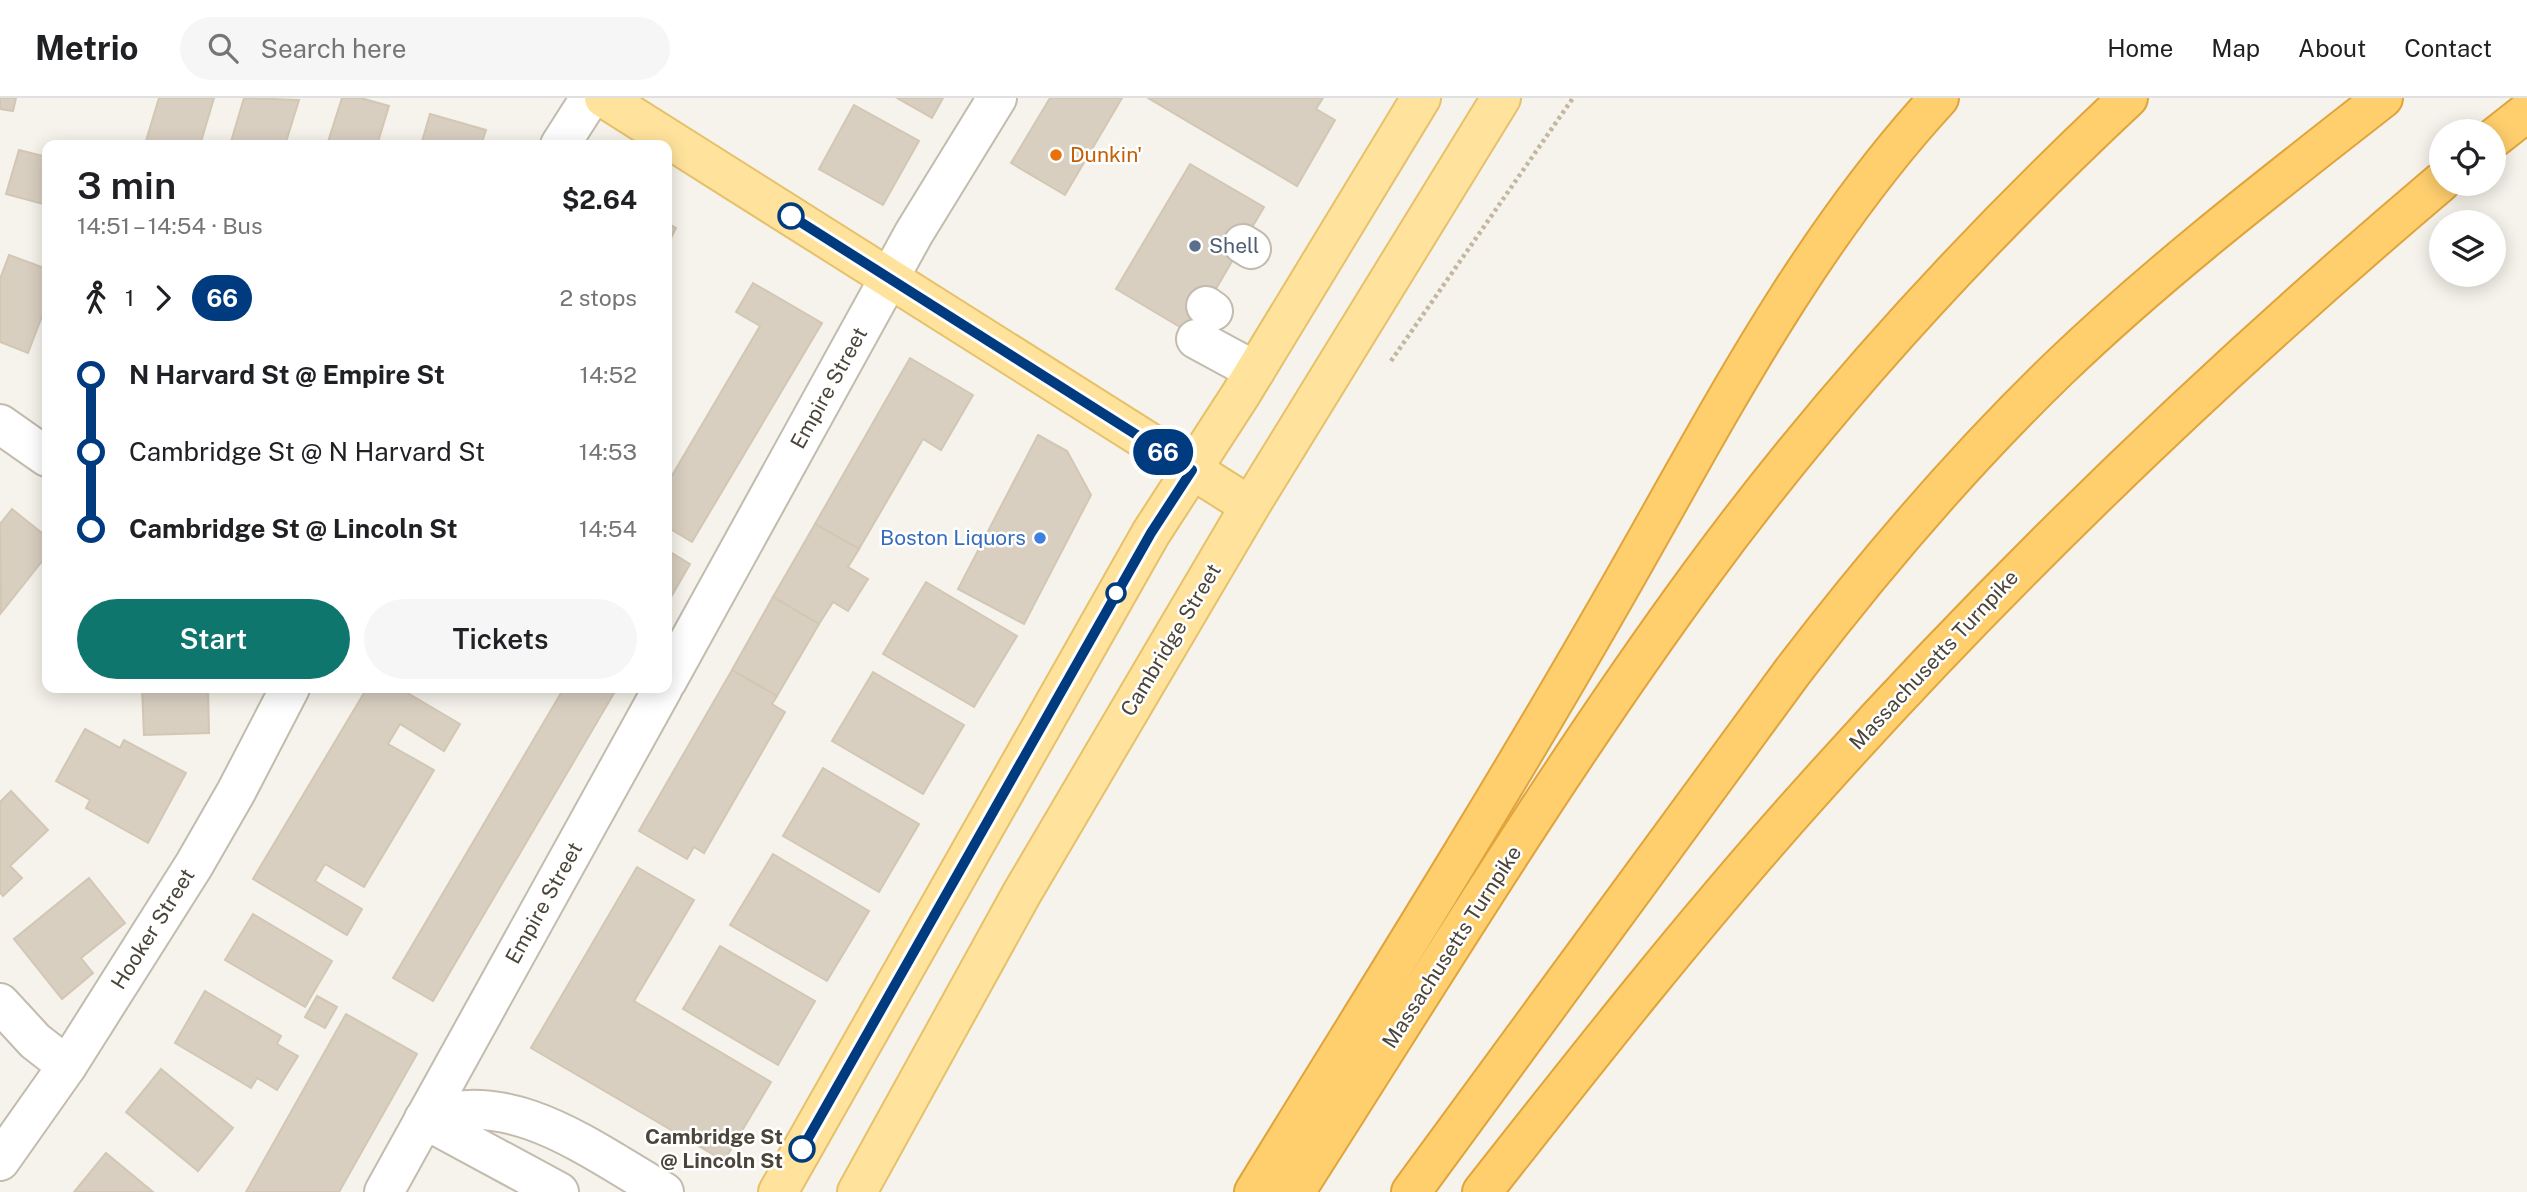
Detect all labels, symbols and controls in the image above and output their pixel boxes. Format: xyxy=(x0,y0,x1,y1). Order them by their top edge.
search box xyxy=(180,17,670,80)
text: Metrio xyxy=(35,29,138,67)
icon: search xyxy=(204,29,242,67)
text: Search here xyxy=(260,33,406,64)
text: Home xyxy=(2107,34,2173,62)
text: Map xyxy=(2211,34,2260,62)
text: About xyxy=(2298,34,2366,62)
text: Contact xyxy=(2404,34,2492,62)
map controls xyxy=(2429,119,2506,287)
button: locate xyxy=(2429,119,2506,196)
place label: Dunkin' xyxy=(1070,142,1142,167)
marker: Dunkin' xyxy=(1048,147,1064,163)
text: 3 min xyxy=(77,163,176,208)
text: $2.64 xyxy=(562,184,637,215)
unlabelled marker xyxy=(778,203,804,229)
button: layers xyxy=(2429,210,2506,287)
text: 14:51 – 14:54 · Bus xyxy=(77,212,263,239)
place label: Shell xyxy=(1209,233,1259,258)
marker: Shell xyxy=(1187,238,1203,254)
icon: walk xyxy=(77,279,115,317)
icon: forward xyxy=(144,279,182,317)
text: 1 xyxy=(125,284,134,311)
text: 66 xyxy=(206,284,238,312)
text: 2 stops xyxy=(559,284,637,311)
street label: Empire Street xyxy=(785,323,872,453)
text: N Harvard St @ Empire St xyxy=(129,359,445,390)
text: 14:52 xyxy=(580,361,637,388)
line badge: 66 xyxy=(1132,429,1194,475)
text: Cambridge St @ N Harvard St xyxy=(129,436,485,467)
text: 14:53 xyxy=(579,438,637,465)
text: 66 xyxy=(1147,438,1179,466)
text: Cambridge St @ Lincoln St xyxy=(129,513,457,544)
text: 14:54 xyxy=(579,515,637,542)
place label: Boston Liquors xyxy=(880,525,1026,550)
marker: Boston Liquors xyxy=(1032,530,1048,546)
street label: Cambridge Street xyxy=(1115,559,1226,721)
street label: Massachusetts Turnpike xyxy=(1844,565,2023,755)
unlabelled marker xyxy=(1106,583,1126,603)
button: Start xyxy=(77,599,350,679)
button: Tickets xyxy=(364,599,637,679)
street label: Empire Street xyxy=(500,838,587,968)
street label: Massachusetts Turnpike xyxy=(1377,841,1526,1053)
street label: Hooker Street xyxy=(106,864,200,994)
place label: Cambridge St @ Lincoln St xyxy=(645,1124,783,1173)
marker: Cambridge St @ Lincoln St xyxy=(789,1136,815,1162)

